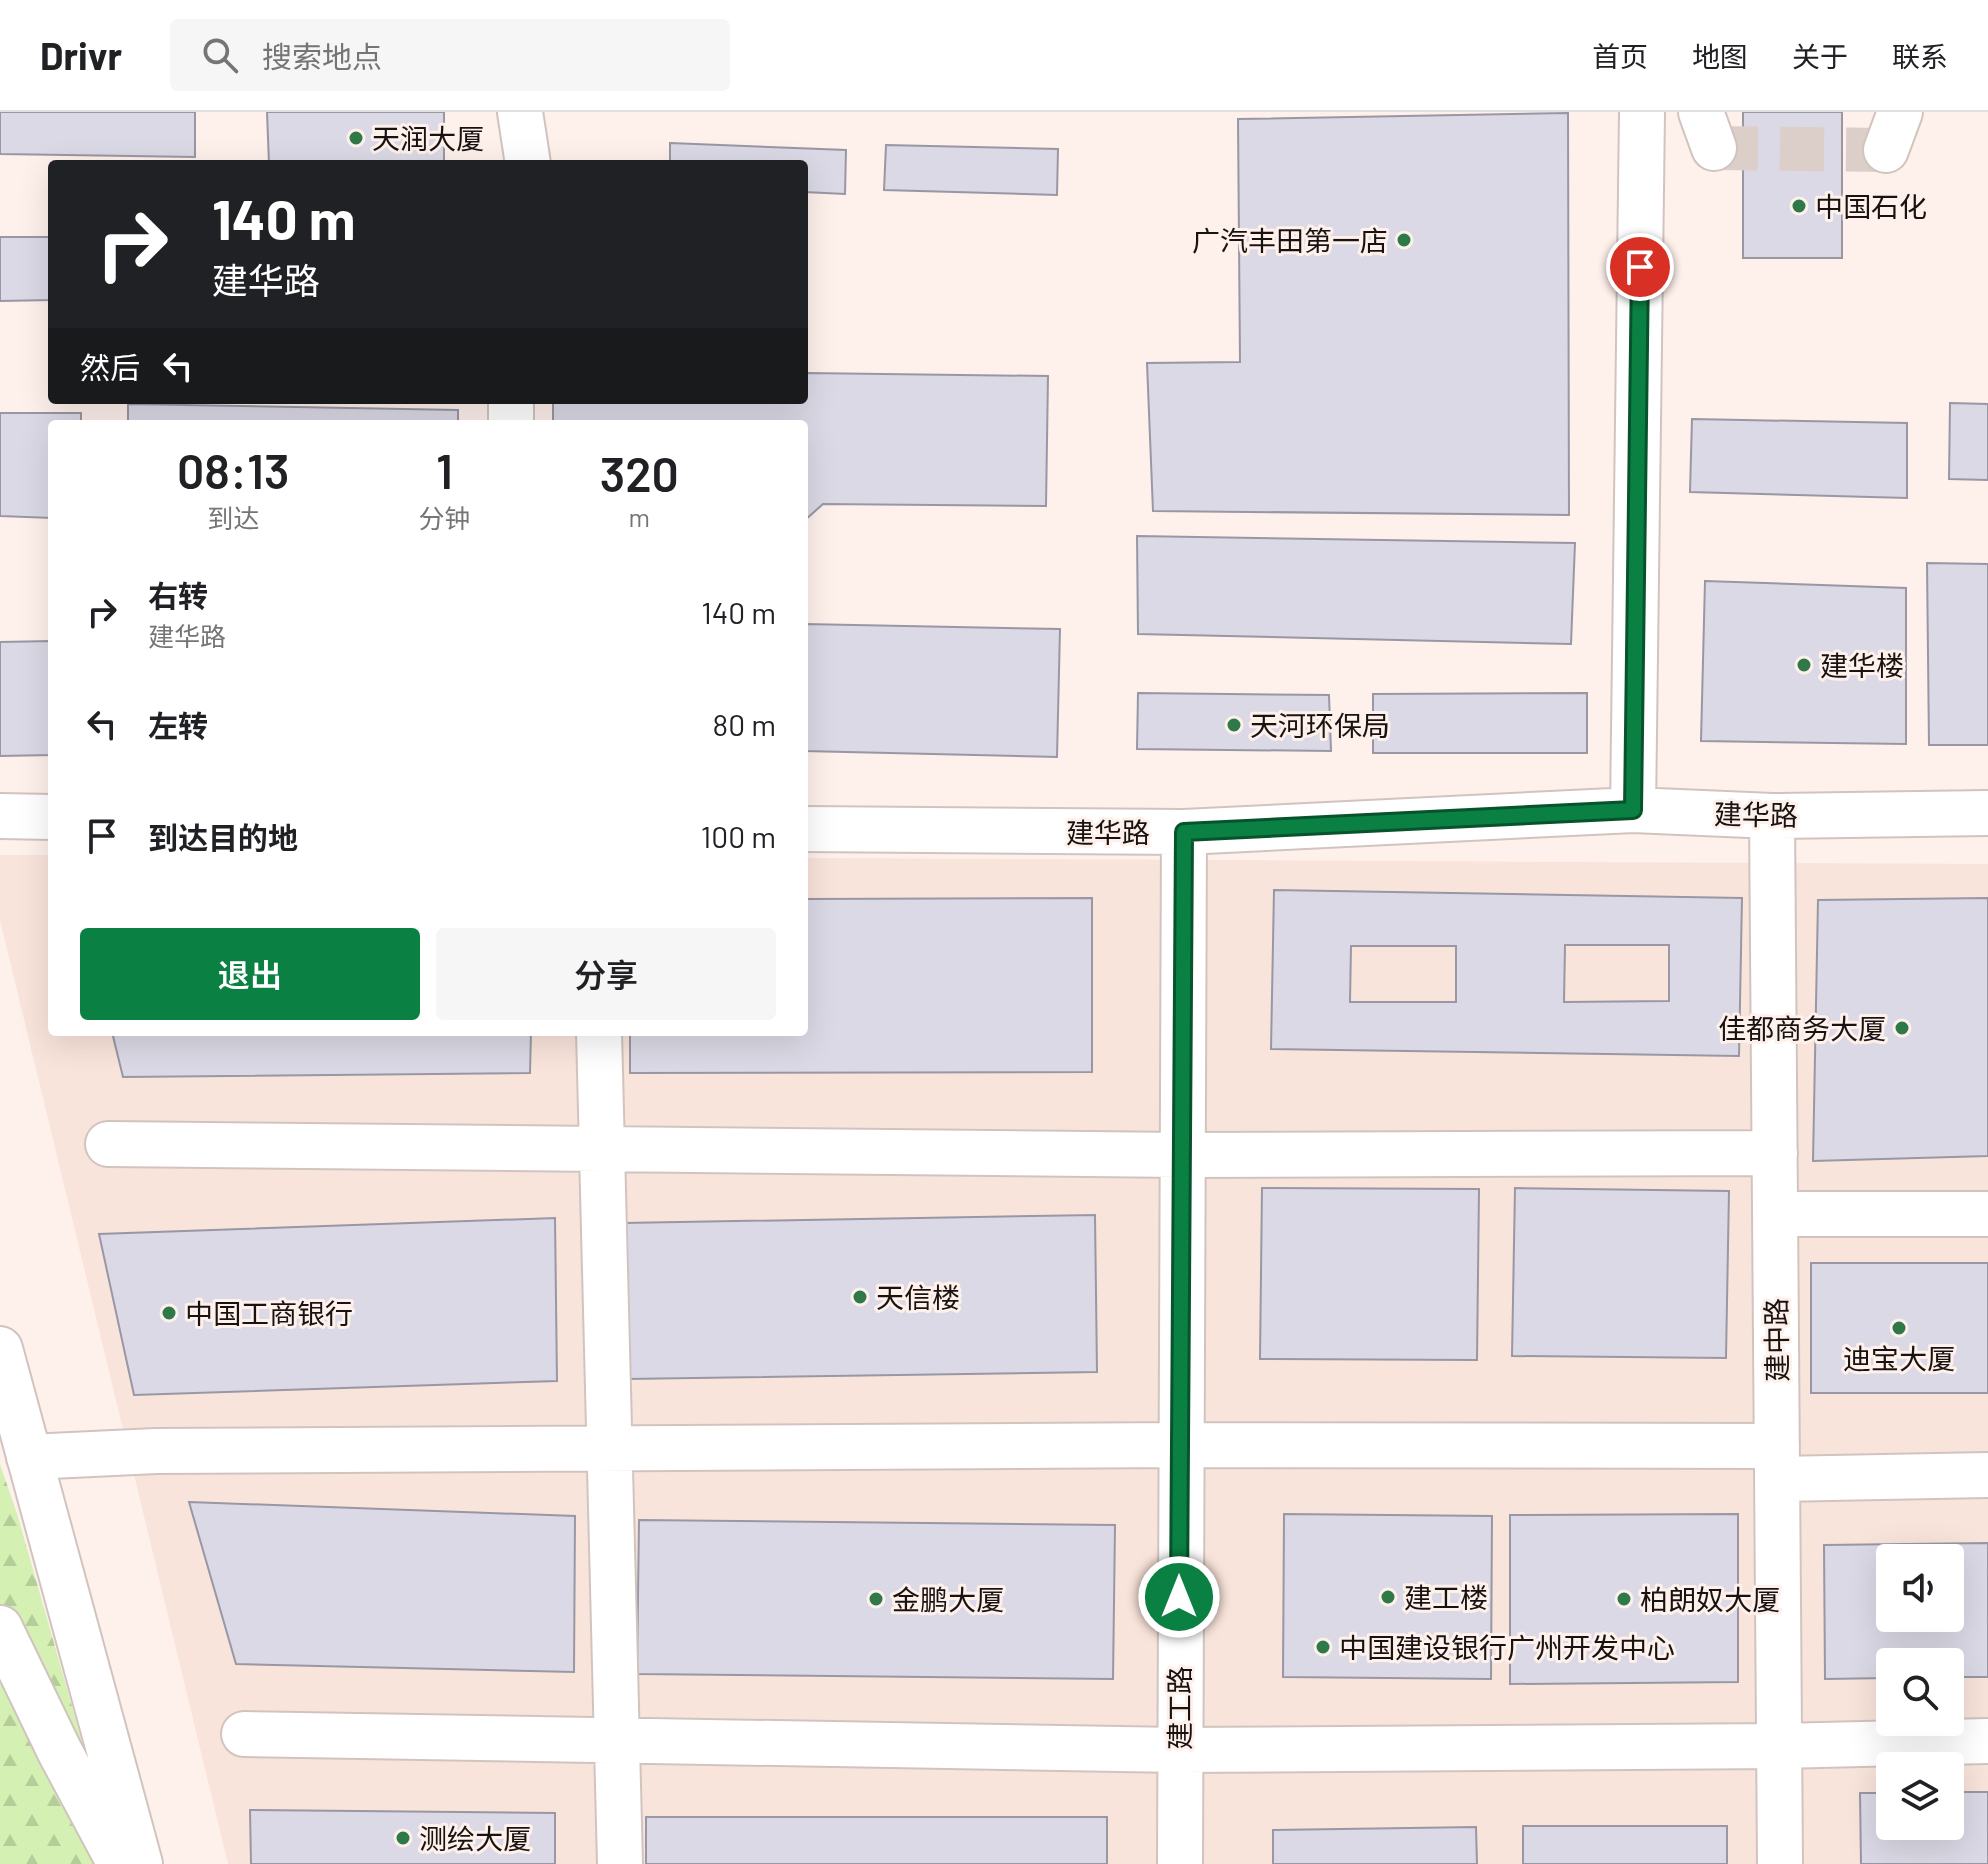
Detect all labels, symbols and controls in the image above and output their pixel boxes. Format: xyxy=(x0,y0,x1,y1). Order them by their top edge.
search box xyxy=(170,19,730,91)
text: Drivr xyxy=(40,32,122,78)
icon: search xyxy=(198,33,242,77)
text: 搜索地点 xyxy=(262,38,382,74)
text: 首页 xyxy=(1592,39,1648,73)
text: 地图 xyxy=(1692,39,1748,73)
text: 关于 xyxy=(1792,39,1848,73)
text: 联系 xyxy=(1892,39,1948,73)
place label: 天润大厦 xyxy=(372,121,484,155)
marker: 天润大厦 xyxy=(347,129,365,147)
text: 140 m xyxy=(212,184,356,251)
place label: 中国石化 xyxy=(1815,189,1927,223)
icon: right xyxy=(80,192,184,296)
marker: 中国石化 xyxy=(1790,197,1808,215)
place label: 广汽丰田第一店 xyxy=(1192,223,1388,257)
marker: 广汽丰田第一店 xyxy=(1395,231,1413,249)
pin xyxy=(1606,233,1674,301)
icon: arrive xyxy=(1618,245,1662,289)
text: 建华路 xyxy=(212,258,320,301)
icon: left xyxy=(156,344,200,388)
text: 然后 xyxy=(80,349,140,385)
text: 08:13 xyxy=(177,441,289,499)
text: 1 xyxy=(436,441,453,499)
text: 320 xyxy=(600,444,679,502)
text: m xyxy=(629,501,650,532)
text: 到达 xyxy=(207,502,259,533)
text: 分钟 xyxy=(419,502,471,533)
text: 右转 xyxy=(148,577,208,613)
icon: right xyxy=(80,590,124,634)
text: 140 m xyxy=(701,594,776,630)
text: 建华路 xyxy=(148,620,226,651)
place label: 建华楼 xyxy=(1820,648,1904,682)
marker: 建华楼 xyxy=(1795,656,1813,674)
icon: left xyxy=(80,702,124,746)
text: 80 m xyxy=(713,706,776,742)
text: 左转 xyxy=(148,707,208,743)
place label: 天河环保局 xyxy=(1250,708,1390,742)
marker: 天河环保局 xyxy=(1225,716,1243,734)
street label: 建华路 xyxy=(1714,796,1798,832)
icon: arrive xyxy=(80,814,124,858)
street label: 建华路 xyxy=(1066,815,1150,849)
text: 100 m xyxy=(701,818,776,854)
text: 到达目的地 xyxy=(148,819,298,855)
button: 退出 xyxy=(80,928,420,1020)
button: 分享 xyxy=(436,928,776,1020)
place label: 佳都商务大厦 xyxy=(1718,1011,1886,1045)
marker: 佳都商务大厦 xyxy=(1893,1019,1911,1037)
place label: 天信楼 xyxy=(876,1280,960,1314)
marker: 天信楼 xyxy=(851,1288,869,1306)
place label: 中国工商银行 xyxy=(185,1296,353,1330)
street label: 建中路 xyxy=(1758,1298,1794,1382)
marker: 中国工商银行 xyxy=(160,1304,178,1322)
marker: 迪宝大厦 xyxy=(1890,1319,1908,1337)
place label: 迪宝大厦 xyxy=(1843,1341,1955,1375)
map controls xyxy=(1876,1544,1964,1840)
button: sound xyxy=(1876,1544,1964,1632)
position arrow xyxy=(1137,1555,1221,1639)
place label: 建工楼 xyxy=(1404,1580,1488,1614)
place label: 金鹏大厦 xyxy=(892,1582,1004,1616)
place label: 柏朗奴大厦 xyxy=(1640,1582,1780,1616)
marker: 建工楼 xyxy=(1379,1588,1397,1606)
marker: 金鹏大厦 xyxy=(867,1590,885,1608)
marker: 柏朗奴大厦 xyxy=(1615,1590,1633,1608)
place label: 中国建设银行广州开发中心 xyxy=(1339,1630,1675,1664)
marker: 中国建设银行广州开发中心 xyxy=(1314,1638,1332,1656)
button: search xyxy=(1876,1648,1964,1736)
street label: 建工路 xyxy=(1162,1666,1196,1750)
button: layers xyxy=(1876,1752,1964,1840)
place label: 测绘大厦 xyxy=(419,1821,531,1855)
marker: 测绘大厦 xyxy=(394,1829,412,1847)

